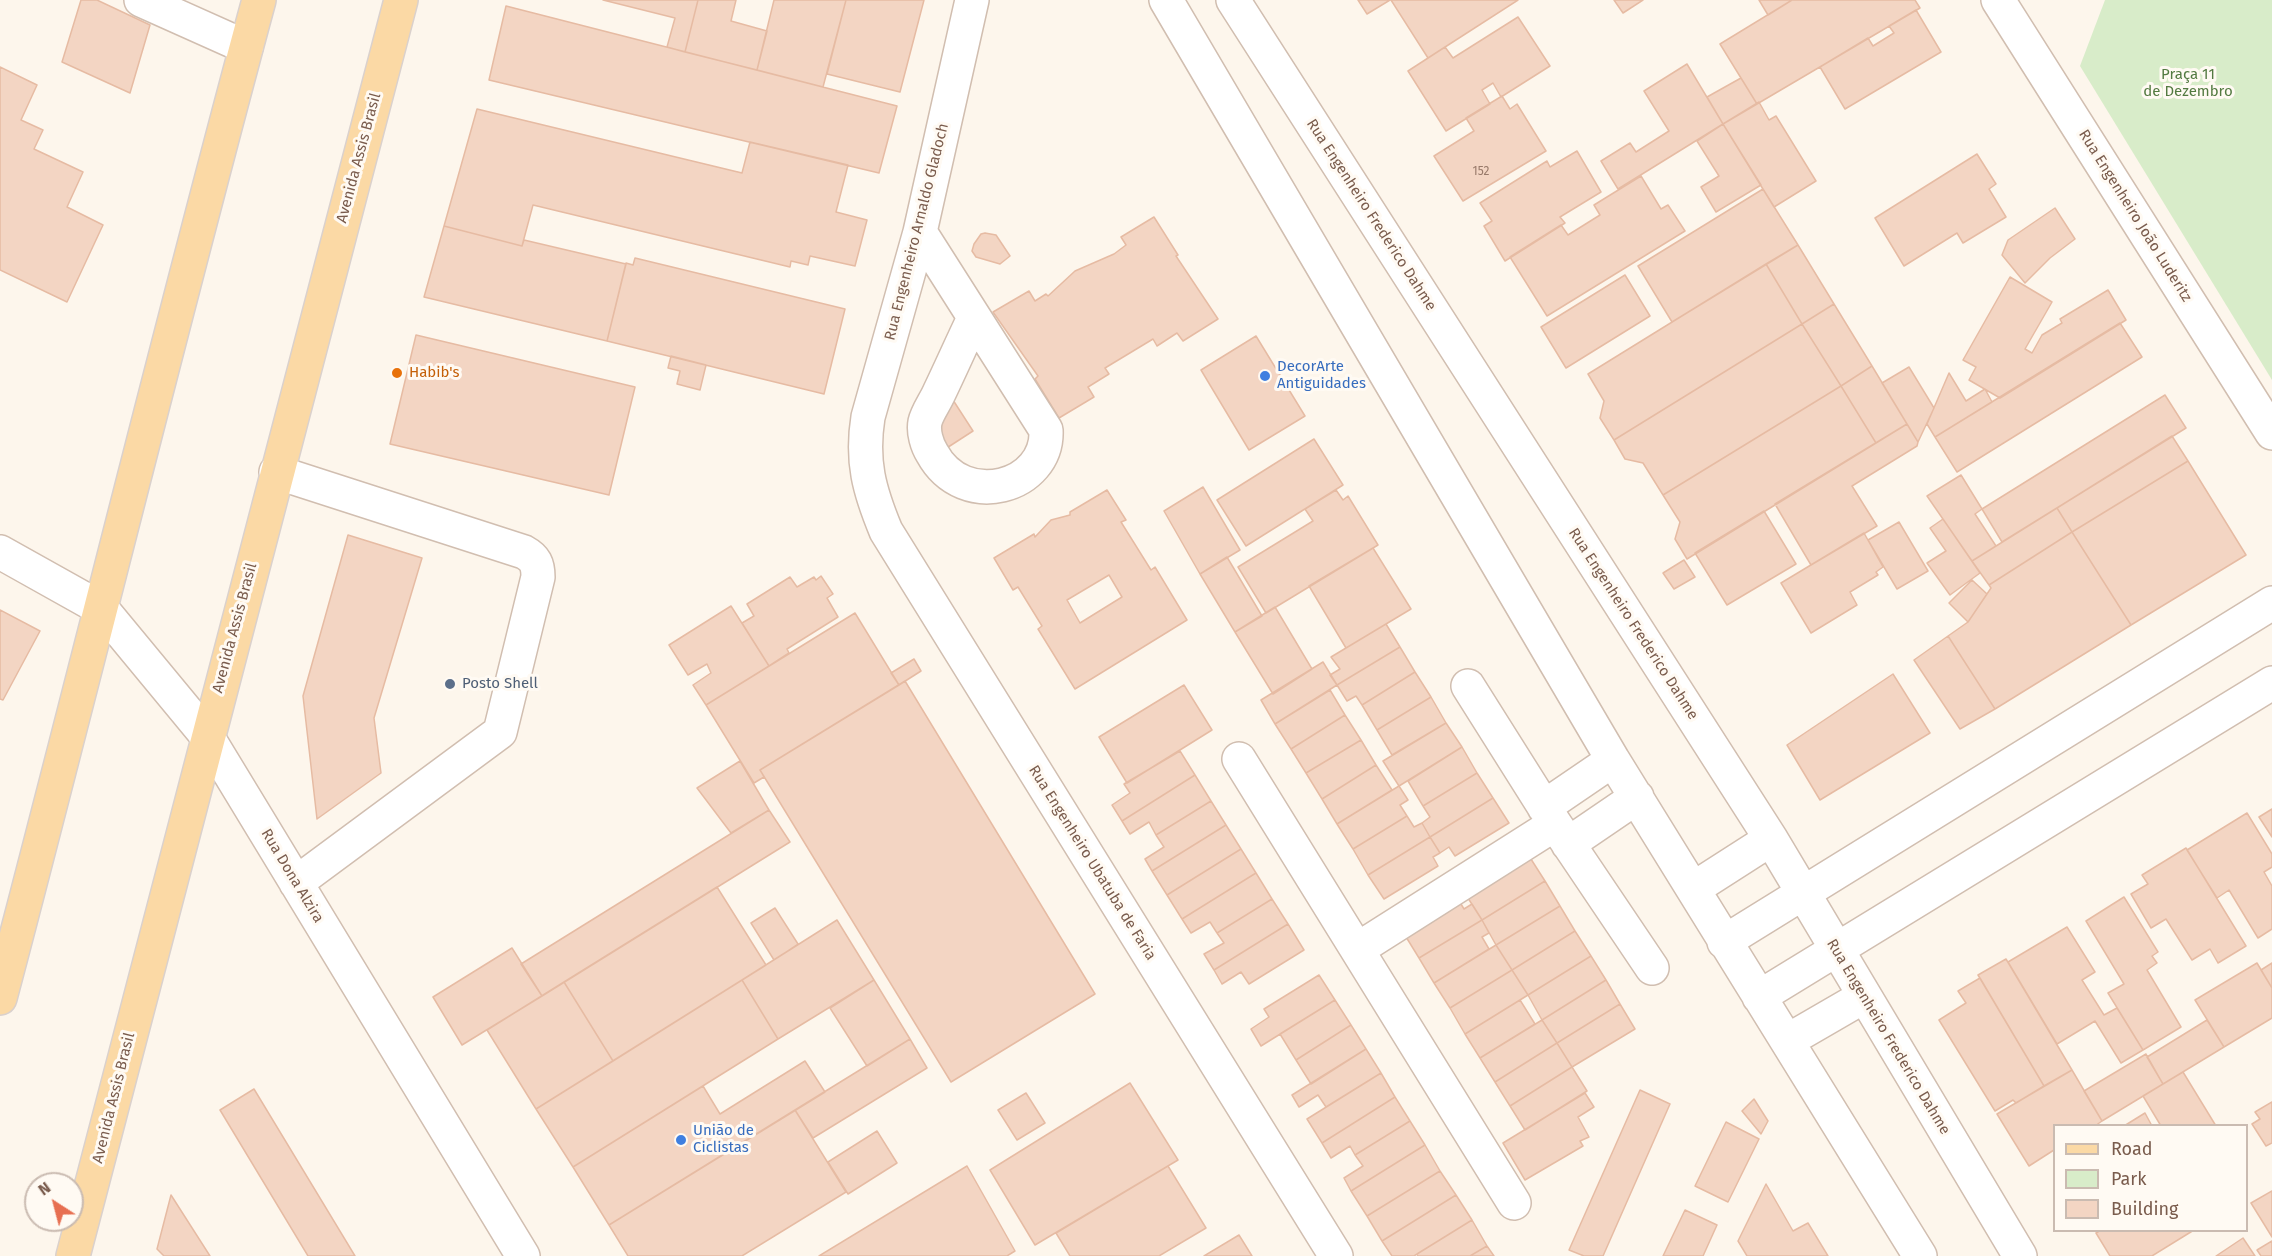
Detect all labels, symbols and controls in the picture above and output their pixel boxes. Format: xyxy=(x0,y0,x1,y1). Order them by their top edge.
park label: Praça 11 de Dezembro xyxy=(2143,66,2233,101)
street label: Avenida Assis Brasil xyxy=(333,91,385,225)
street label: Rua Engenheiro Frederico Dahme xyxy=(1302,116,1440,314)
street label: Rua Engenheiro Arnaldo Gladoch xyxy=(881,122,953,342)
street label: Rua Engenheiro João Luderitz xyxy=(2074,127,2196,305)
house number: 152 xyxy=(1472,165,1490,179)
place label: DecorArte Antiguidades xyxy=(1277,358,1366,393)
place label: Habib's xyxy=(409,364,459,382)
marker: Habib's xyxy=(390,366,404,380)
marker: DecorArte Antiguidades xyxy=(1258,369,1272,383)
street label: Rua Engenheiro Frederico Dahme xyxy=(1564,525,1702,723)
street label: Avenida Assis Brasil xyxy=(209,561,261,695)
place label: Posto Shell xyxy=(462,675,538,693)
marker: Posto Shell xyxy=(443,677,457,691)
street label: Rua Engenheiro Ubatuba de Faria xyxy=(1024,762,1160,964)
street label: Rua Dona Alzira xyxy=(257,826,327,926)
street label: Rua Engenheiro Frederico Dahme xyxy=(1822,936,1954,1138)
street label: Avenida Assis Brasil xyxy=(89,1031,139,1165)
place label: União de Ciclistas xyxy=(693,1122,754,1157)
legend xyxy=(2053,1124,2248,1232)
marker: União de Ciclistas xyxy=(674,1133,688,1147)
text: Road xyxy=(2111,1138,2153,1160)
text: Park xyxy=(2111,1168,2146,1190)
north arrow xyxy=(24,1172,84,1232)
text: N xyxy=(34,1178,54,1199)
text: Building xyxy=(2111,1198,2178,1220)

